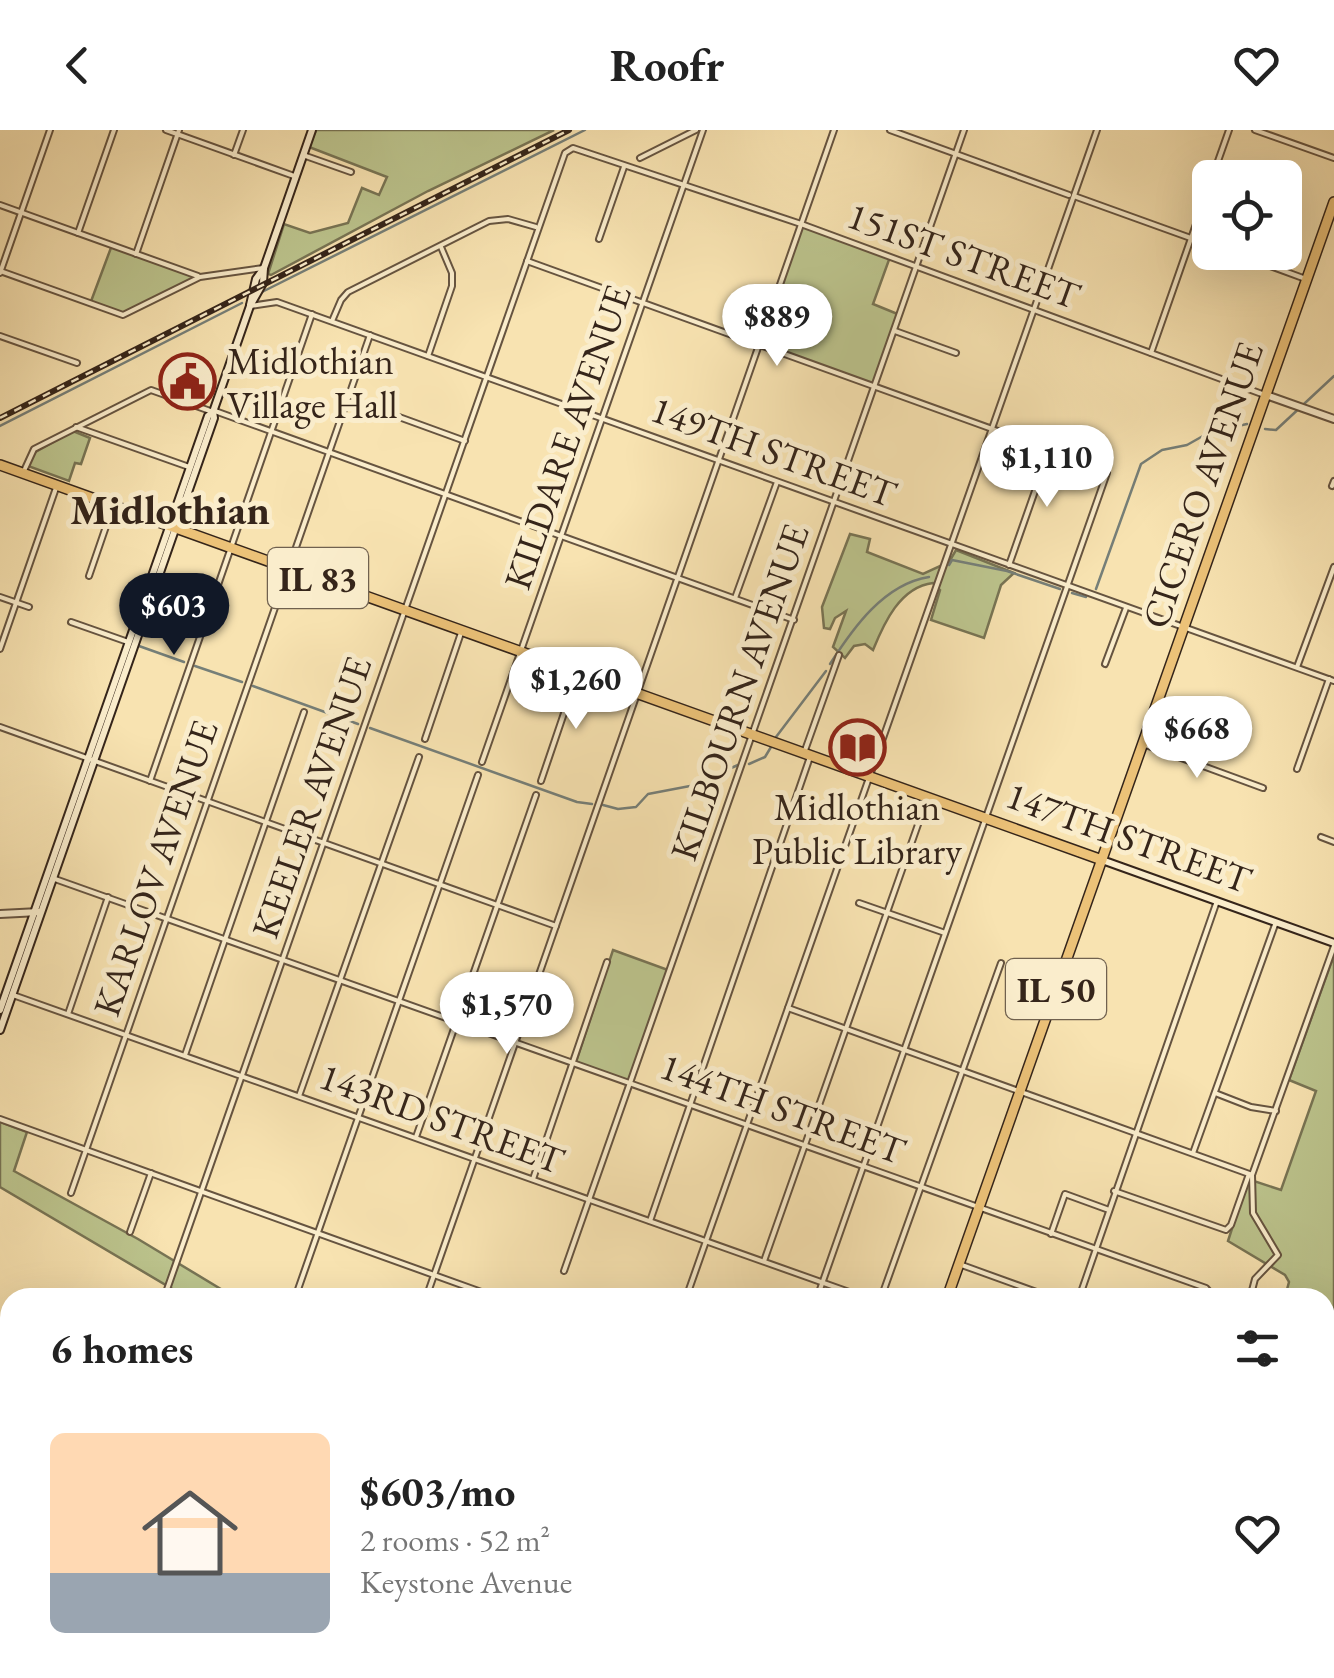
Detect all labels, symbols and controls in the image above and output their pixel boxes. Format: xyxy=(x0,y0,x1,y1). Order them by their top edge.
text: Roofr xyxy=(610,36,724,94)
icon: back xyxy=(50,38,105,93)
icon: heart xyxy=(1229,38,1284,93)
map controls xyxy=(1192,160,1302,270)
button: locate xyxy=(1192,160,1302,270)
street label: 151ST STREET xyxy=(841,190,1088,320)
street label: KILDARE AVENUE xyxy=(492,278,642,596)
pin: $889 xyxy=(718,284,836,369)
text: $889 xyxy=(744,295,810,337)
street label: CICERO AVENUE xyxy=(1130,335,1274,635)
place label: Midlothian Village Hall xyxy=(227,336,398,429)
public building icon: Midlothian Village Hall xyxy=(158,352,218,412)
street label: 149TH STREET xyxy=(645,384,904,518)
pin: $1,110 xyxy=(966,425,1128,510)
text: $1,110 xyxy=(1002,436,1092,478)
district label: Midlothian xyxy=(70,482,270,537)
street label: KILBOURN AVENUE xyxy=(658,517,820,867)
road number: IL 83 xyxy=(268,548,368,608)
pin: $603 xyxy=(115,573,233,658)
text: $603 xyxy=(141,584,207,626)
pin: $1,260 xyxy=(495,647,657,732)
street label: KEELER AVENUE xyxy=(240,650,382,944)
text: $1,260 xyxy=(531,658,621,700)
pin: $668 xyxy=(1138,696,1256,781)
text: $668 xyxy=(1164,707,1230,749)
street label: KARLOV AVENUE xyxy=(81,714,229,1022)
library icon: Midlothian Public Library xyxy=(827,718,887,778)
street label: 147TH STREET xyxy=(1000,770,1259,904)
place label: Midlothian Public Library xyxy=(752,782,962,875)
road number: IL 50 xyxy=(1006,959,1106,1019)
pin: $1,570 xyxy=(426,972,588,1057)
text: $1,570 xyxy=(462,983,552,1025)
street label: 144TH STREET xyxy=(654,1041,913,1175)
street label: 143RD STREET xyxy=(313,1051,571,1185)
text: 6 homes xyxy=(50,1321,193,1376)
icon: filters xyxy=(1230,1321,1285,1376)
text: $603/mo xyxy=(360,1464,516,1519)
icon: home xyxy=(130,1473,250,1593)
icon: heart xyxy=(1230,1506,1285,1561)
text: 2 rooms · 52 m² xyxy=(360,1519,550,1561)
text: Keystone Avenue xyxy=(360,1561,572,1603)

